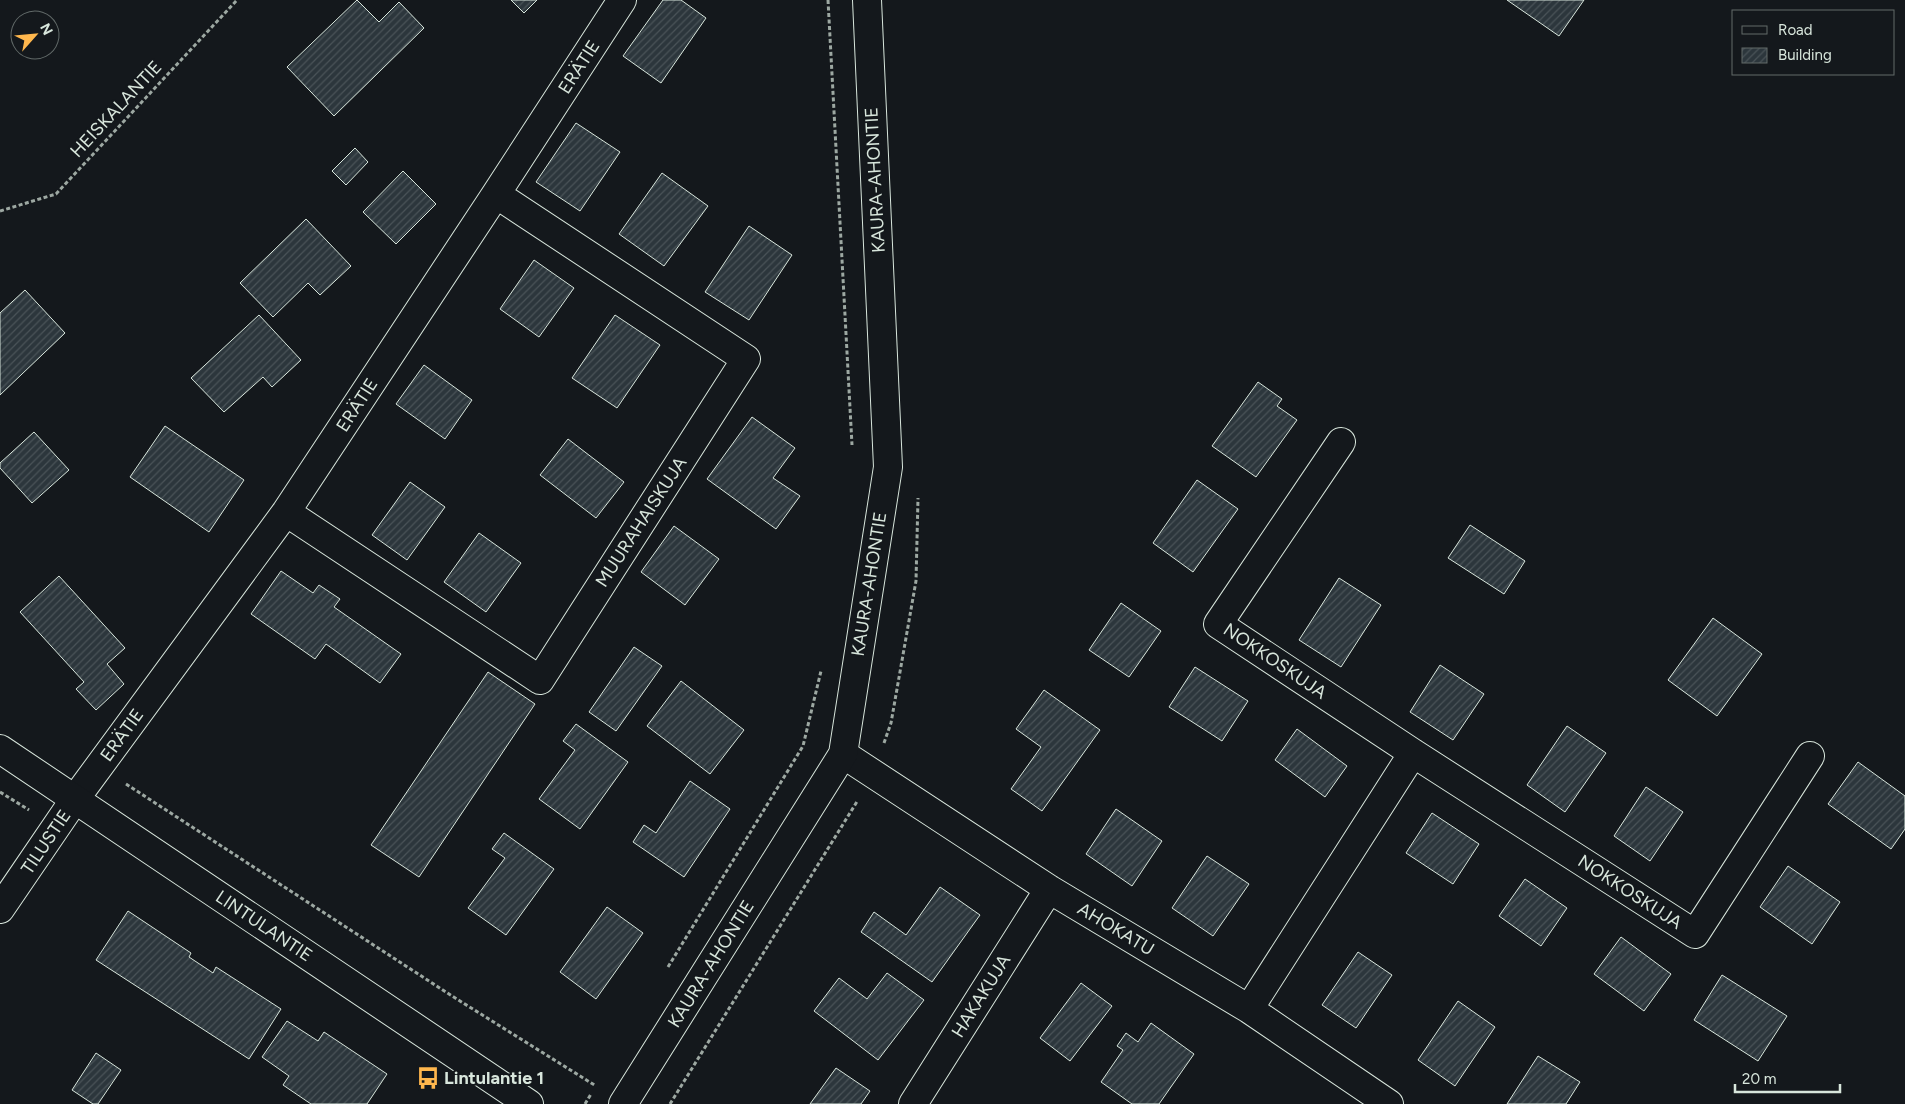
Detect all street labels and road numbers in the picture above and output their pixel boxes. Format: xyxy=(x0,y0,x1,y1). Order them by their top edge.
street label: ERÄTIE xyxy=(554,36,604,98)
street label: HEISKALANTIE xyxy=(66,56,166,162)
street label: KAURA-AHONTIE xyxy=(860,107,890,253)
street label: ERÄTIE xyxy=(332,374,382,436)
street label: MUURAHAISKUJA xyxy=(591,453,691,591)
street label: KAURA-AHONTIE xyxy=(847,510,891,658)
street label: NOKKOSKUJA xyxy=(1219,618,1331,704)
street label: ERÄTIE xyxy=(96,704,148,766)
street label: TILUSTIE xyxy=(16,805,76,879)
street label: NOKKOSKUJA xyxy=(1574,850,1686,934)
street label: LINTULANTIE xyxy=(212,886,316,966)
street label: KAURA-AHONTIE xyxy=(663,896,759,1032)
street label: AHOKATU xyxy=(1074,898,1158,960)
street label: HAKAKUJA xyxy=(947,950,1015,1042)

